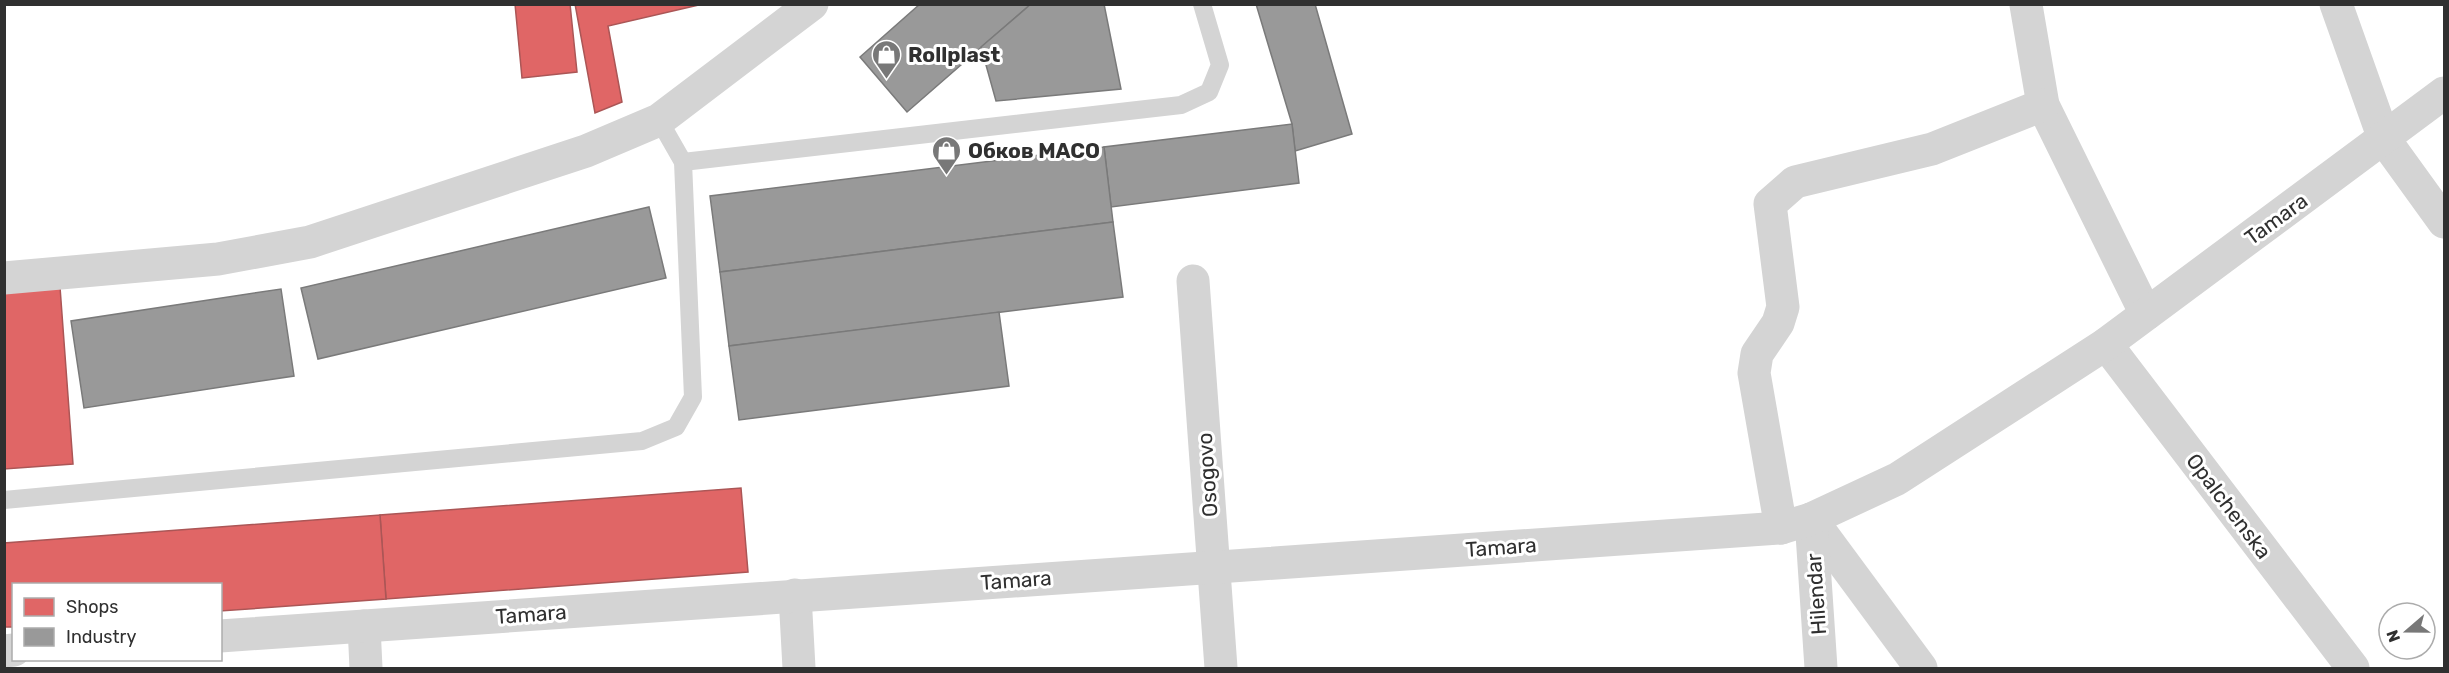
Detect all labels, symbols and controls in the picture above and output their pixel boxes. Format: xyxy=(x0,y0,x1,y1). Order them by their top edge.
shop icon: Rollplast xyxy=(871,38,903,80)
place label: Rollplast xyxy=(908,42,1000,67)
shop icon: Обков MACO xyxy=(931,134,963,176)
place label: Обков MACO xyxy=(968,138,1100,163)
street label: Tamara xyxy=(2240,188,2312,250)
street label: Osogovo xyxy=(1192,432,1222,518)
street label: Opalchenska xyxy=(2181,448,2277,564)
street label: Tamara xyxy=(1464,532,1538,562)
street label: Hilendar xyxy=(1801,552,1831,636)
street label: Tamara xyxy=(979,565,1053,595)
legend xyxy=(12,583,222,661)
text: Shops xyxy=(66,596,118,618)
street label: Tamara xyxy=(494,599,568,629)
north arrow xyxy=(2377,601,2437,661)
text: Industry xyxy=(66,626,136,648)
text: N xyxy=(2382,627,2404,645)

